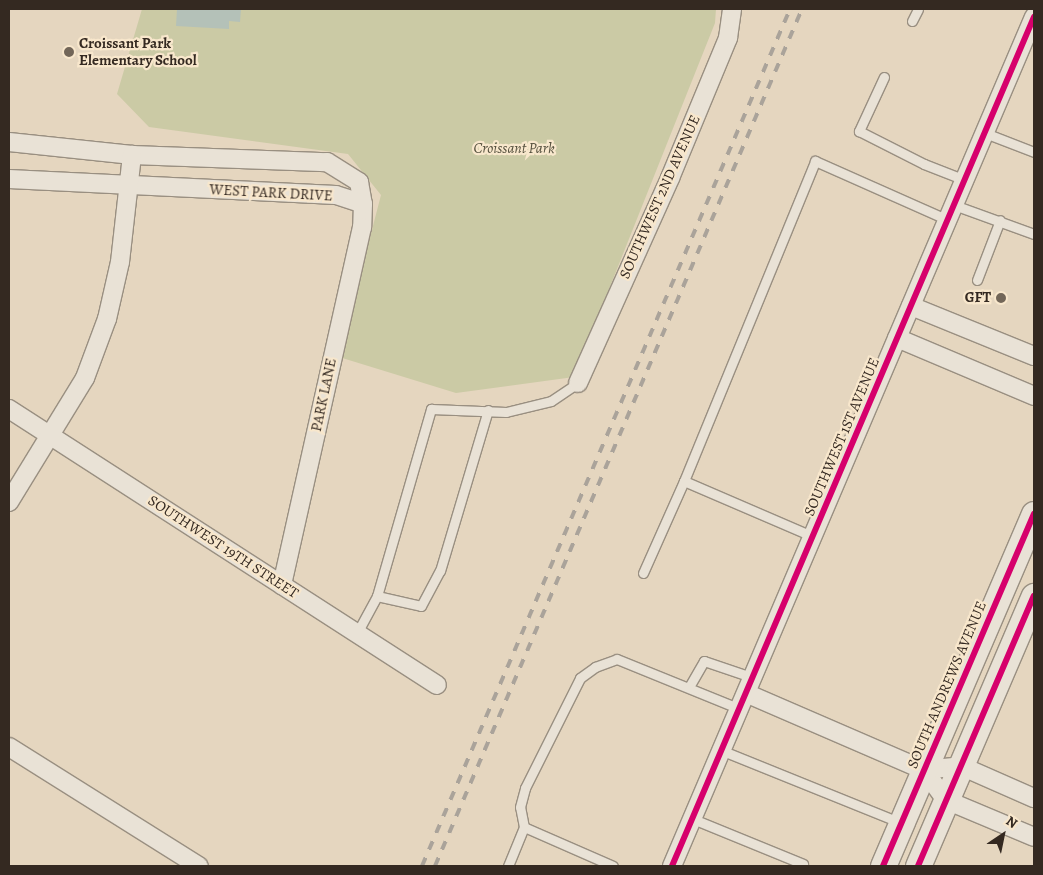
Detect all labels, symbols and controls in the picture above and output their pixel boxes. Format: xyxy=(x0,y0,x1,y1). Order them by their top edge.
place label: Croissant Park Elementary School xyxy=(79,34,197,69)
marker: Croissant Park Elementary School xyxy=(63,46,75,58)
street label: SOUTHWEST 2ND AVENUE xyxy=(616,112,704,282)
park label: Croissant Park xyxy=(473,140,555,158)
street label: WEST PARK DRIVE xyxy=(209,181,333,205)
place label: GFT xyxy=(965,289,991,307)
marker: GFT xyxy=(995,292,1007,304)
street label: SOUTHWEST 1ST AVENUE xyxy=(800,355,884,519)
street label: PARK LANE xyxy=(307,357,341,433)
street label: SOUTHWEST 19TH STREET xyxy=(144,492,302,602)
street label: SOUTH ANDREWS AVENUE xyxy=(904,599,990,771)
north arrow xyxy=(978,810,1028,860)
text: N xyxy=(1002,811,1021,833)

